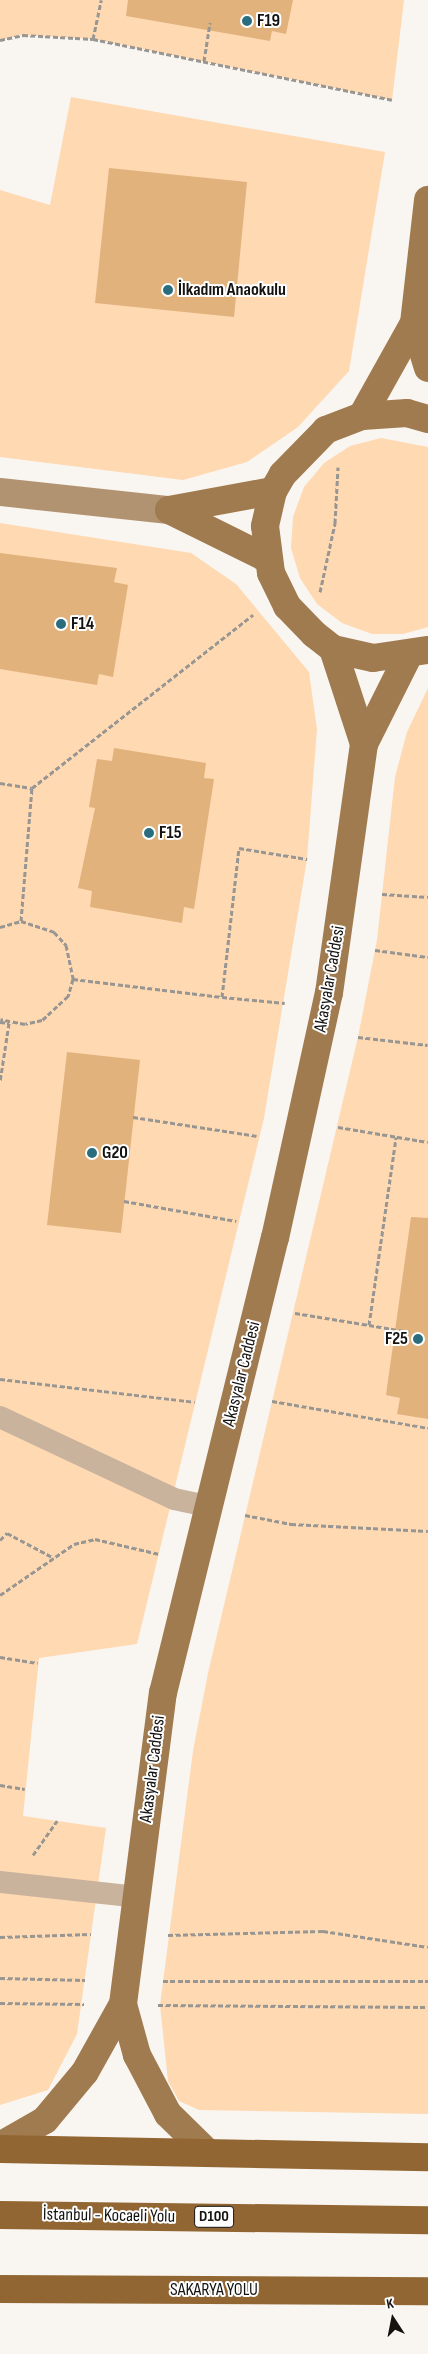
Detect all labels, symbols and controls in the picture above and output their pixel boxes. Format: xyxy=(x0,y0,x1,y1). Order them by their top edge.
place label: F19 xyxy=(257,10,280,32)
marker: F19 xyxy=(241,15,253,27)
place label: İlkadım Anaokulu xyxy=(178,279,286,301)
marker: İlkadım Anaokulu xyxy=(162,284,174,296)
place label: F14 xyxy=(71,613,94,635)
marker: F14 xyxy=(55,618,67,630)
place label: F15 xyxy=(159,822,182,844)
marker: F15 xyxy=(143,827,155,839)
street label: Akasyalar Caddesi xyxy=(310,924,350,1034)
place label: G20 xyxy=(102,1142,128,1164)
marker: G20 xyxy=(86,1147,98,1159)
street label: Akasyalar Caddesi xyxy=(219,1319,265,1429)
place label: F25 xyxy=(385,1328,408,1350)
marker: F25 xyxy=(412,1333,424,1345)
street label: Akasyalar Caddesi xyxy=(136,1714,170,1824)
street label: İstanbul - Kocaeli Yolu xyxy=(43,2204,175,2228)
road number: D100 xyxy=(194,2204,234,2230)
street label: SAKARYA YOLU xyxy=(170,2279,258,2301)
north arrow xyxy=(368,2294,418,2344)
text: K xyxy=(385,2295,395,2313)

